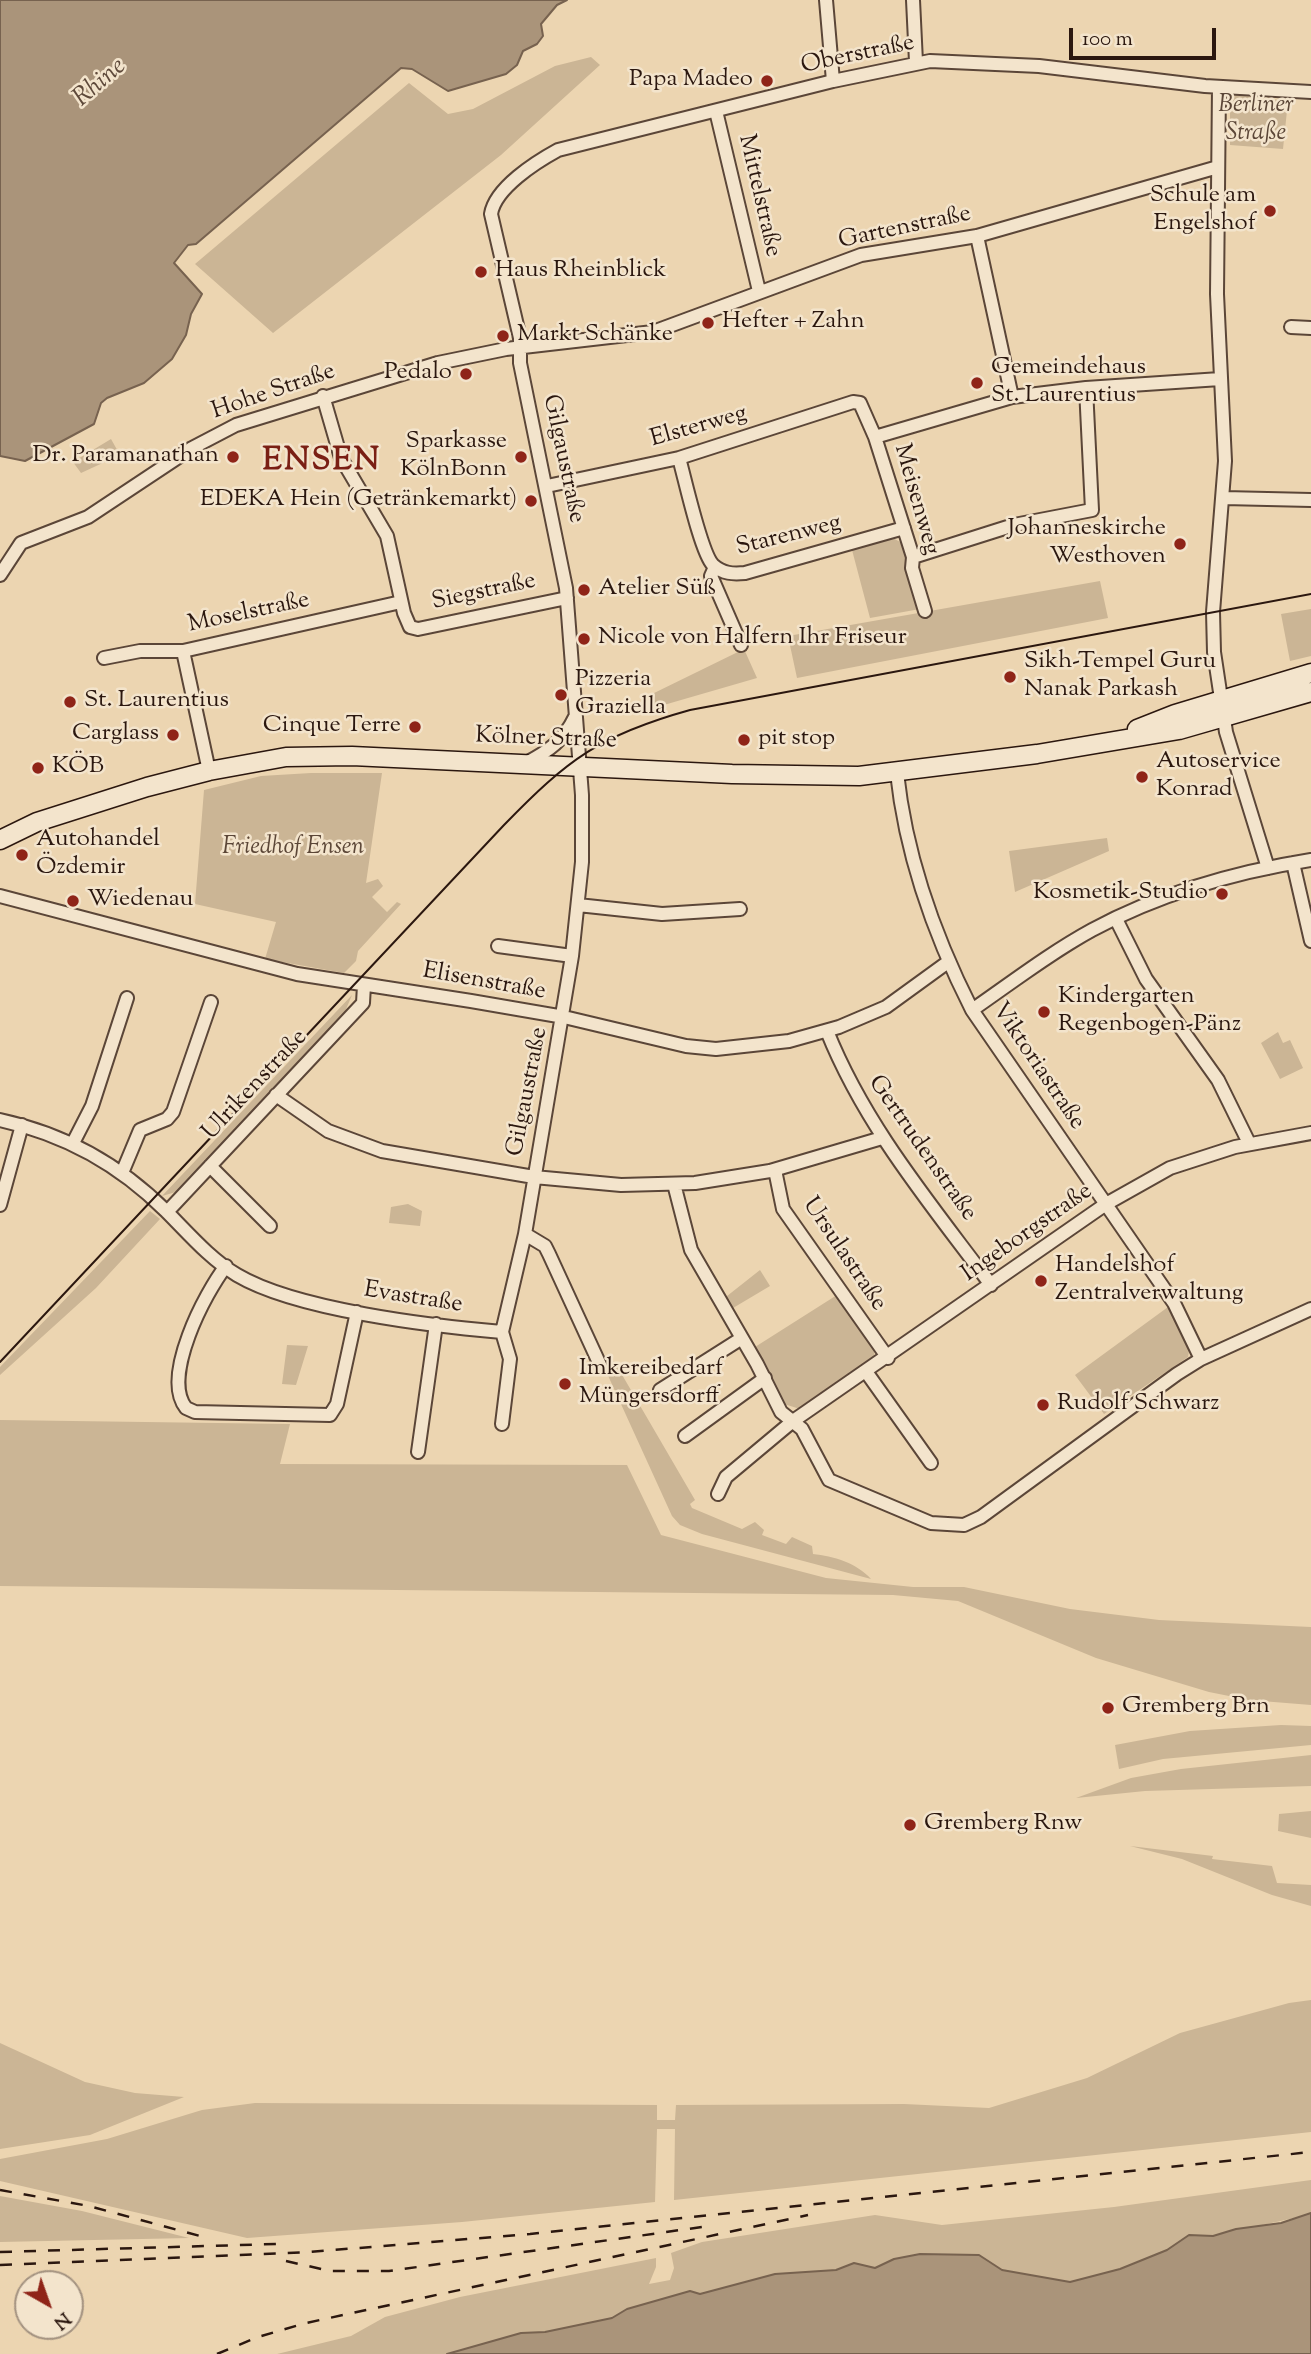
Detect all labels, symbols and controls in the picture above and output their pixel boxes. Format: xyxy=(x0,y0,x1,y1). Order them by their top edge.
scale bar xyxy=(1073,14,1220,58)
text: 100 m xyxy=(1082,25,1133,55)
street label: Oberstraße xyxy=(799,30,917,82)
water label: Rhine xyxy=(68,53,134,115)
place label: Papa Madeo xyxy=(629,67,753,95)
marker: Papa Madeo xyxy=(759,73,775,89)
park label: Berliner Straße xyxy=(1218,93,1294,149)
street label: Mittelstraße xyxy=(730,132,786,260)
place label: Schule am Engelshof xyxy=(1150,183,1256,239)
street label: Gartenstraße xyxy=(836,201,974,257)
marker: Schule am Engelshof xyxy=(1262,203,1278,219)
place label: Haus Rheinblick xyxy=(495,258,666,286)
marker: Haus Rheinblick xyxy=(473,264,489,280)
place label: Hefter + Zahn xyxy=(722,309,865,337)
marker: Hefter + Zahn xyxy=(700,315,716,331)
place label: Markt Schänke xyxy=(517,322,673,350)
marker: Markt Schänke xyxy=(495,328,511,344)
place label: Gemeindehaus St. Laurentius xyxy=(991,355,1146,411)
street label: Hohe Straße xyxy=(209,358,339,428)
place label: Pedalo xyxy=(384,360,452,388)
marker: Pedalo xyxy=(458,366,474,382)
marker: Gemeindehaus St. Laurentius xyxy=(969,375,985,391)
street label: Gilgaustraße xyxy=(534,392,590,526)
street label: Elsterweg xyxy=(647,400,751,456)
place label: Sparkasse KölnBonn xyxy=(400,429,507,485)
street label: Meisenweg xyxy=(885,441,945,559)
place label: Dr. Paramanathan xyxy=(33,443,219,471)
district label: ENSEN xyxy=(263,445,381,483)
marker: Dr. Paramanathan xyxy=(225,449,241,465)
marker: Sparkasse KölnBonn xyxy=(513,449,529,465)
place label: EDEKA Hein (Getränkemarkt) xyxy=(200,487,517,515)
marker: EDEKA Hein (Getränkemarkt) xyxy=(523,493,539,509)
street label: Starenweg xyxy=(734,510,844,564)
place label: Johanneskirche Westhoven xyxy=(1008,516,1166,572)
marker: Johanneskirche Westhoven xyxy=(1172,536,1188,552)
street label: Siegstraße xyxy=(429,568,539,618)
place label: Atelier Süß xyxy=(598,576,716,604)
marker: Atelier Süß xyxy=(576,582,592,598)
street label: Moselstraße xyxy=(186,587,312,641)
place label: Nicole von Halfern Ihr Friseur xyxy=(598,625,907,653)
marker: Nicole von Halfern Ihr Friseur xyxy=(576,631,592,647)
place label: Sikh-Tempel Guru Nanak Parkash xyxy=(1024,649,1216,705)
place label: Pizzeria Graziella xyxy=(575,667,666,723)
marker: Sikh-Tempel Guru Nanak Parkash xyxy=(1002,669,1018,685)
marker: Pizzeria Graziella xyxy=(553,687,569,703)
place label: St. Laurentius xyxy=(84,688,229,716)
marker: St. Laurentius xyxy=(62,694,78,710)
place label: Cinque Terre xyxy=(263,713,401,741)
marker: Cinque Terre xyxy=(407,719,423,735)
place label: Carglass xyxy=(72,721,159,749)
street label: Kölner Straße xyxy=(475,723,617,757)
place label: pit stop xyxy=(758,726,835,754)
marker: Carglass xyxy=(165,727,181,743)
marker: pit stop xyxy=(736,732,752,748)
place label: Autoservice Konrad xyxy=(1156,749,1281,805)
place label: KÖB xyxy=(52,754,104,782)
marker: KÖB xyxy=(30,760,46,776)
marker: Autoservice Konrad xyxy=(1134,769,1150,785)
place label: Autohandel Özdemir xyxy=(36,827,160,883)
park label: Friedhof Ensen xyxy=(222,835,364,863)
marker: Autohandel Özdemir xyxy=(14,847,30,863)
place label: Kosmetik-Studio xyxy=(1033,880,1208,908)
marker: Kosmetik-Studio xyxy=(1214,886,1230,902)
place label: Wiedenau xyxy=(87,887,193,915)
marker: Wiedenau xyxy=(65,893,81,909)
street label: Elisenstraße xyxy=(420,958,548,1008)
place label: Kindergarten Regenbogen-Pänz xyxy=(1058,984,1241,1040)
street label: Viktoriastraße xyxy=(984,998,1090,1136)
marker: Kindergarten Regenbogen-Pänz xyxy=(1036,1004,1052,1020)
street label: Ulrikenstraße xyxy=(197,1024,315,1148)
street label: Gilgaustraße xyxy=(502,1025,556,1159)
street label: Gertrudenstraße xyxy=(860,1071,982,1227)
street label: Ingeborgstraße xyxy=(957,1178,1099,1290)
street label: Ursulastraße xyxy=(794,1193,892,1317)
place label: Handelshof Zentralverwaltung xyxy=(1055,1253,1244,1309)
marker: Handelshof Zentralverwaltung xyxy=(1033,1273,1049,1289)
street label: Evastraße xyxy=(362,1277,464,1321)
place label: Imkereibedarf Müngersdorff xyxy=(579,1356,723,1412)
marker: Imkereibedarf Müngersdorff xyxy=(557,1376,573,1392)
place label: Rudolf Schwarz xyxy=(1057,1391,1219,1419)
marker: Rudolf Schwarz xyxy=(1035,1397,1051,1413)
place label: Gremberg Brn xyxy=(1122,1694,1270,1722)
marker: Gremberg Brn xyxy=(1100,1700,1116,1716)
place label: Gremberg Rnw xyxy=(924,1811,1082,1839)
marker: Gremberg Rnw xyxy=(902,1817,918,1833)
north arrow xyxy=(14,2270,84,2340)
text: N xyxy=(47,2305,76,2335)

